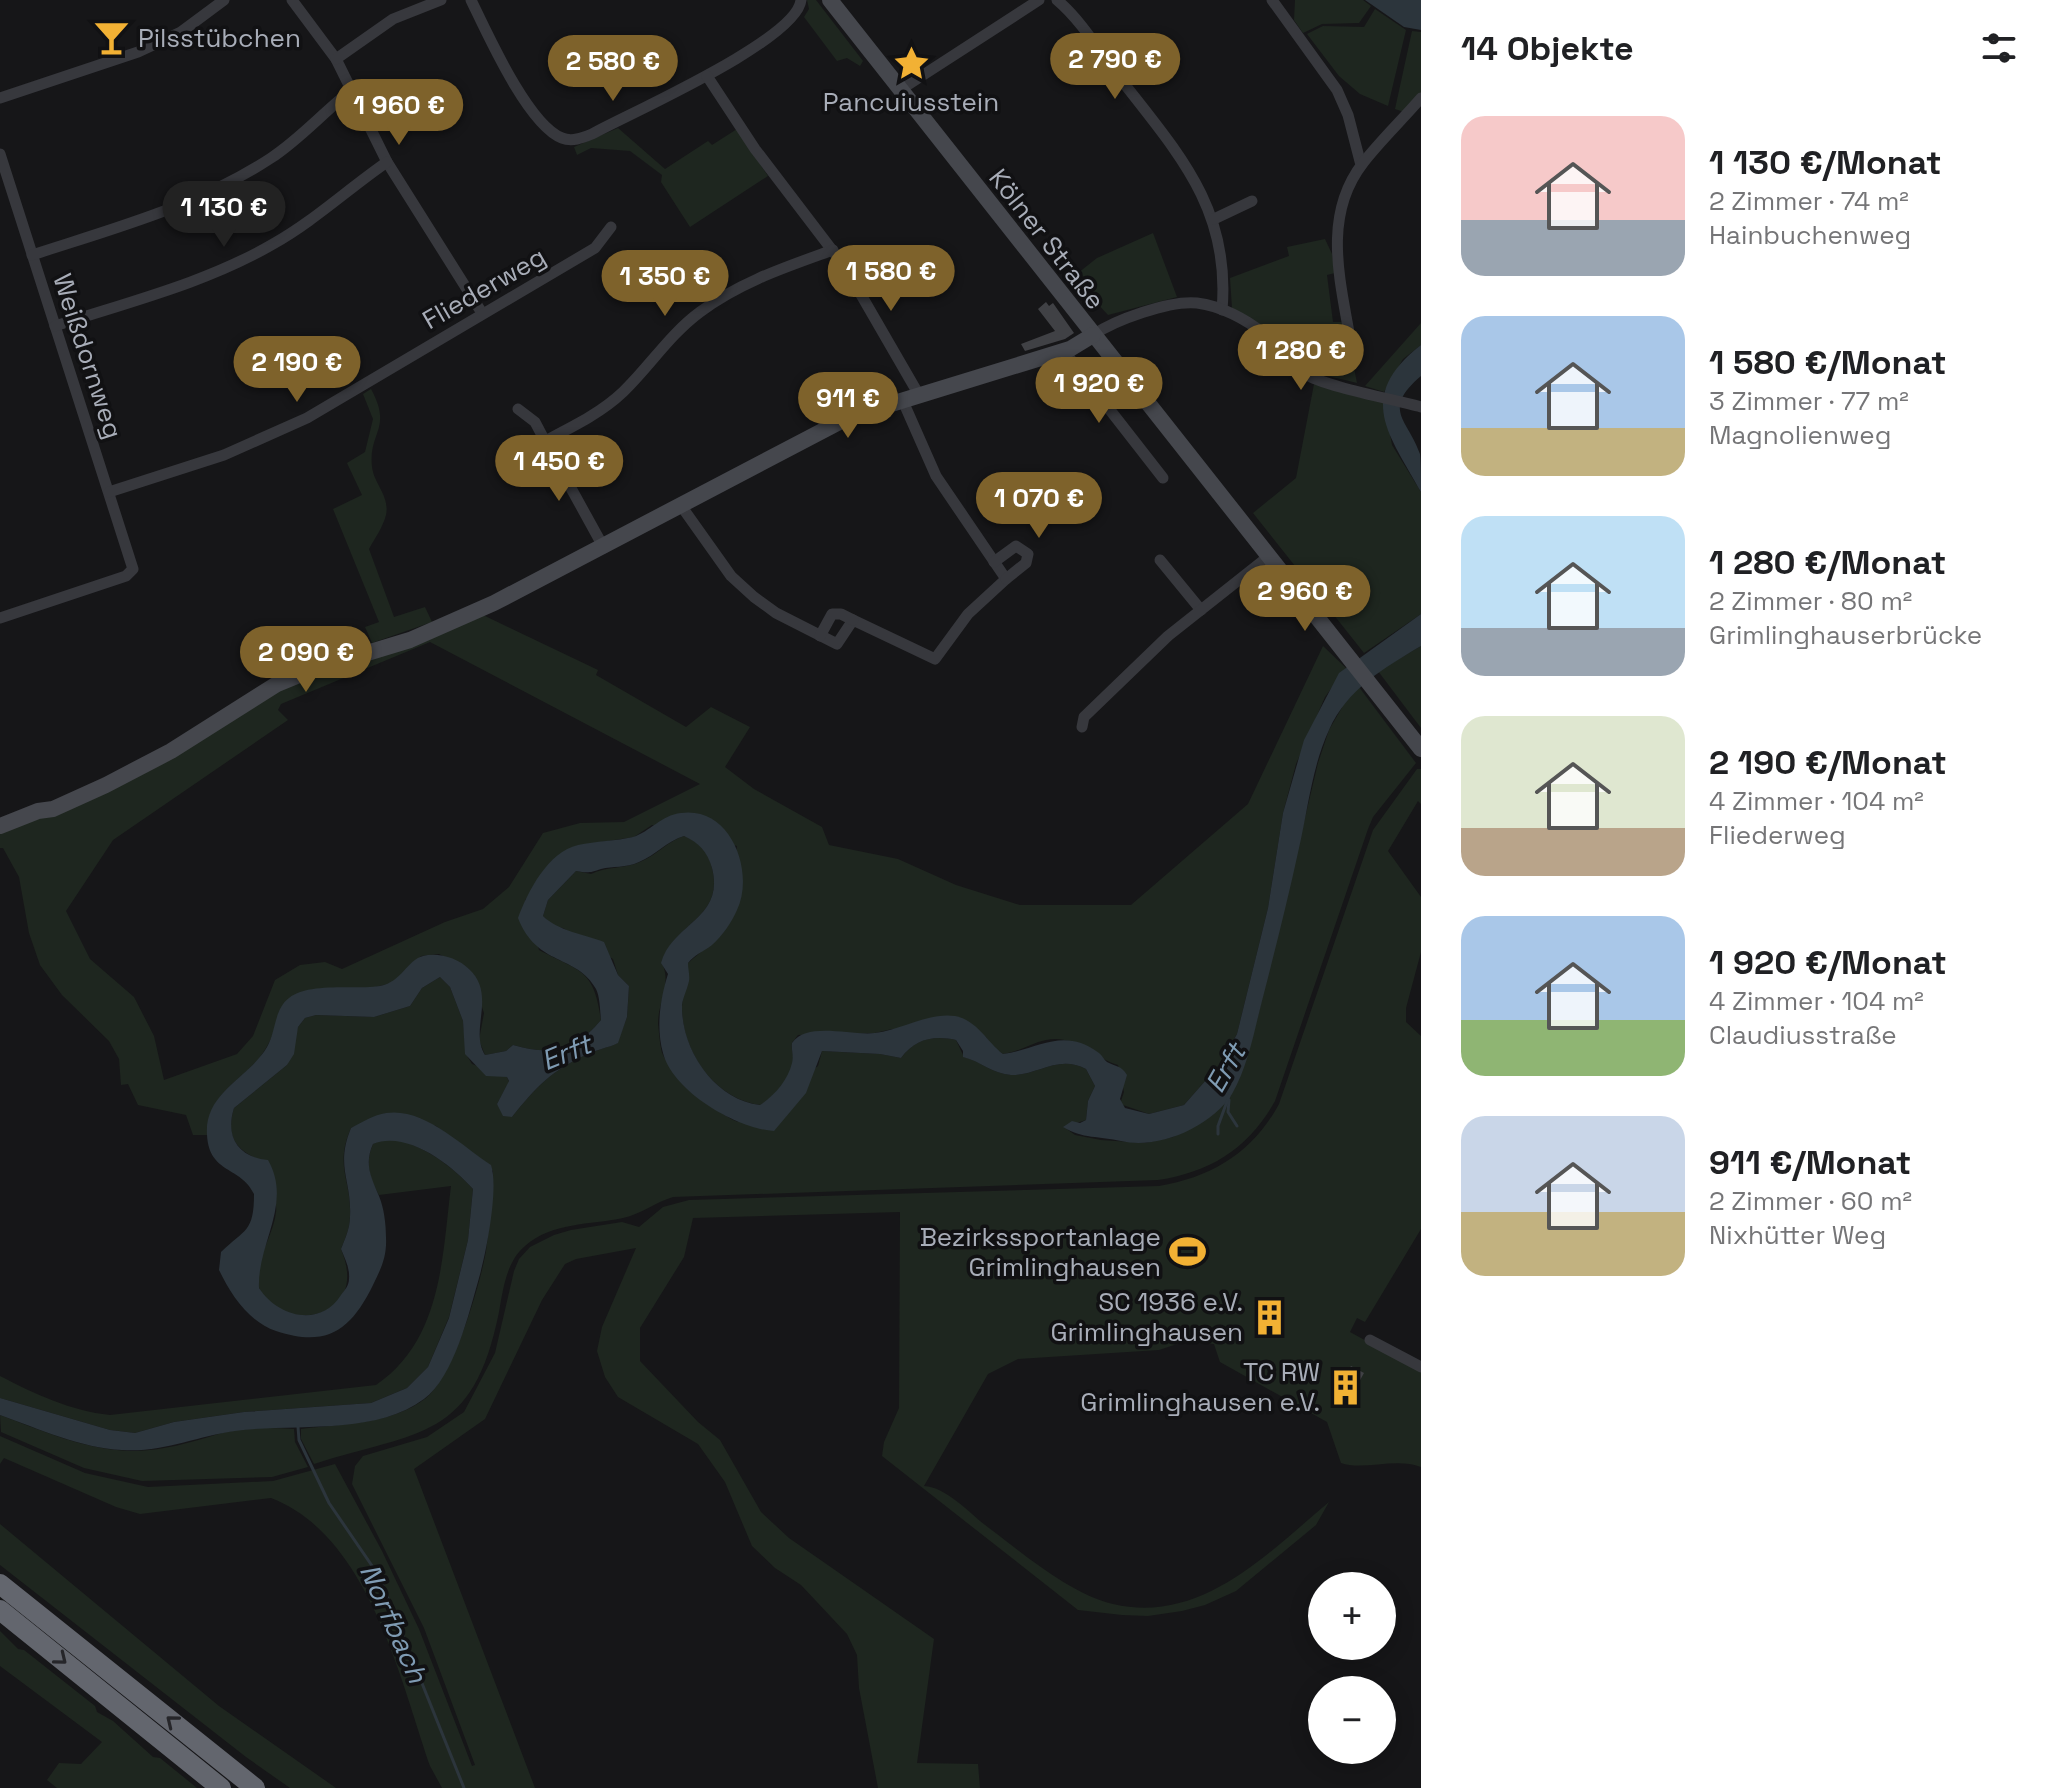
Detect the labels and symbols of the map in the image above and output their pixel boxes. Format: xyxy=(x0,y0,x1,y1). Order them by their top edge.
bar icon: Pilsstübchen xyxy=(93,19,131,57)
place label: Pilsstübchen xyxy=(138,21,301,55)
pin: 2 790 € xyxy=(1041,33,1189,101)
pin: 2 580 € xyxy=(539,35,687,103)
place icon: Pancuiusstein xyxy=(892,44,930,82)
pin: 1 960 € xyxy=(325,79,473,147)
place label: Pancuiusstein xyxy=(823,85,999,119)
street label: Kölner Straße xyxy=(981,162,1113,316)
pin: 1 130 € xyxy=(150,181,298,249)
street label: Fliederweg xyxy=(416,239,552,337)
pin: 1 580 € xyxy=(817,245,965,313)
pin: 1 350 € xyxy=(591,250,739,318)
street label: Weißdornweg xyxy=(45,269,131,443)
pin: 1 280 € xyxy=(1227,324,1375,392)
pin: 2 190 € xyxy=(223,336,371,404)
pin: 1 920 € xyxy=(1025,357,1173,425)
pin: 911 € xyxy=(792,372,904,440)
pin: 1 450 € xyxy=(485,435,633,503)
pin: 1 070 € xyxy=(965,472,1113,540)
pin: 2 960 € xyxy=(1231,565,1379,633)
pin: 2 090 € xyxy=(232,626,380,694)
water label: Erft xyxy=(536,1025,599,1078)
water label: Erft xyxy=(1197,1034,1255,1099)
place label: Bezirkssportanlage Grimlinghausen xyxy=(920,1220,1161,1284)
sports icon: Bezirkssportanlage Grimlinghausen xyxy=(1168,1233,1206,1271)
place label: SC 1936 e.V. Grimlinghausen xyxy=(1050,1285,1243,1349)
building icon: SC 1936 e.V. Grimlinghausen xyxy=(1250,1298,1288,1336)
place label: TC RW Grimlinghausen e.V. xyxy=(1080,1355,1320,1419)
building icon: TC RW Grimlinghausen e.V. xyxy=(1327,1368,1365,1406)
water label: Norfbach xyxy=(352,1558,437,1689)
one-way arrow xyxy=(52,1650,67,1664)
one-way arrow xyxy=(167,1716,181,1731)

